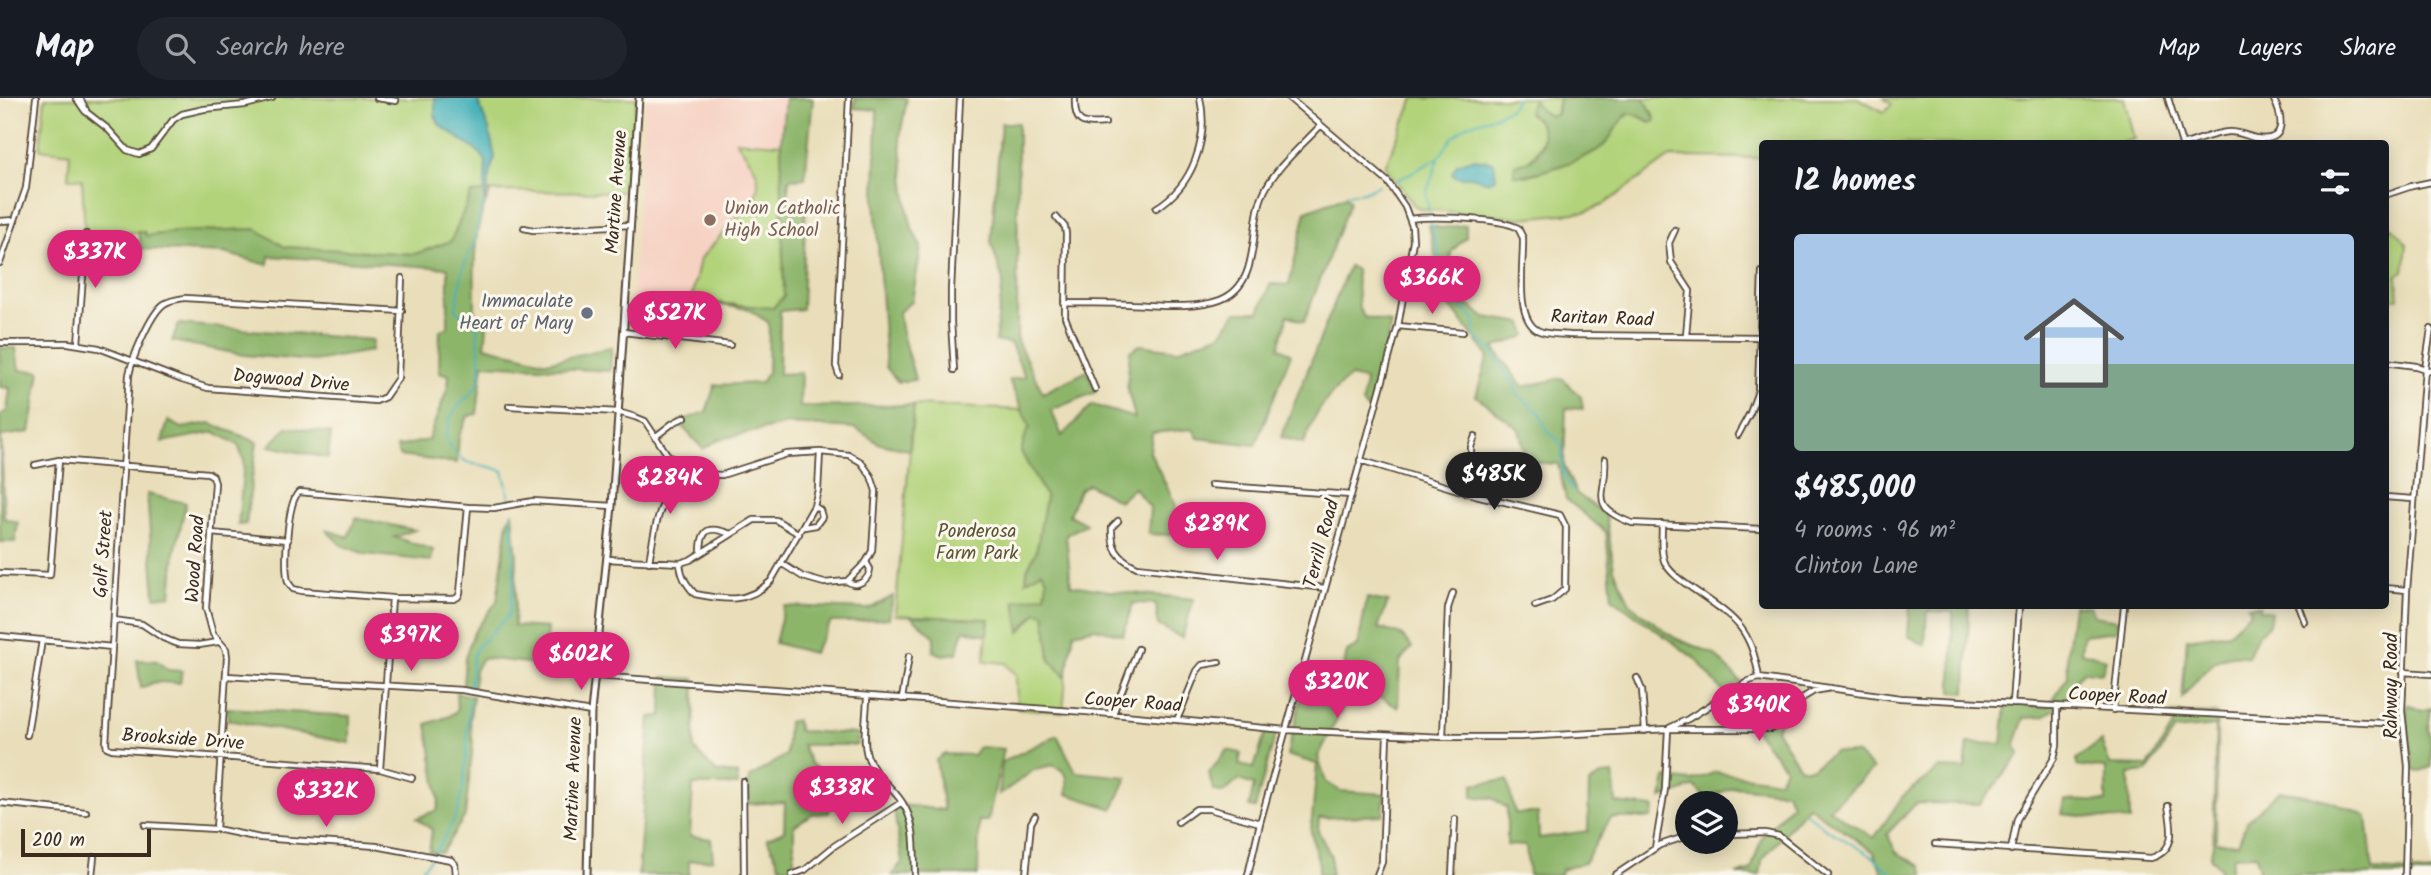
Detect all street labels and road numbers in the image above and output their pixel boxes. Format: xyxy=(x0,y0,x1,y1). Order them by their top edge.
street label: Martine Avenue xyxy=(598,129,636,255)
street label: Raritan Road xyxy=(1550,302,1654,336)
street label: Dogwood Drive xyxy=(232,361,351,401)
street label: Terrill Road xyxy=(1296,496,1348,592)
street label: Golf Street xyxy=(86,509,122,599)
street label: Wood Road xyxy=(178,514,214,604)
street label: Rahway Road xyxy=(2377,632,2407,739)
street label: Cooper Road xyxy=(2067,679,2167,715)
street label: Cooper Road xyxy=(1083,685,1184,721)
street label: Martine Avenue xyxy=(557,716,591,842)
street label: Brookside Drive xyxy=(121,721,246,759)

